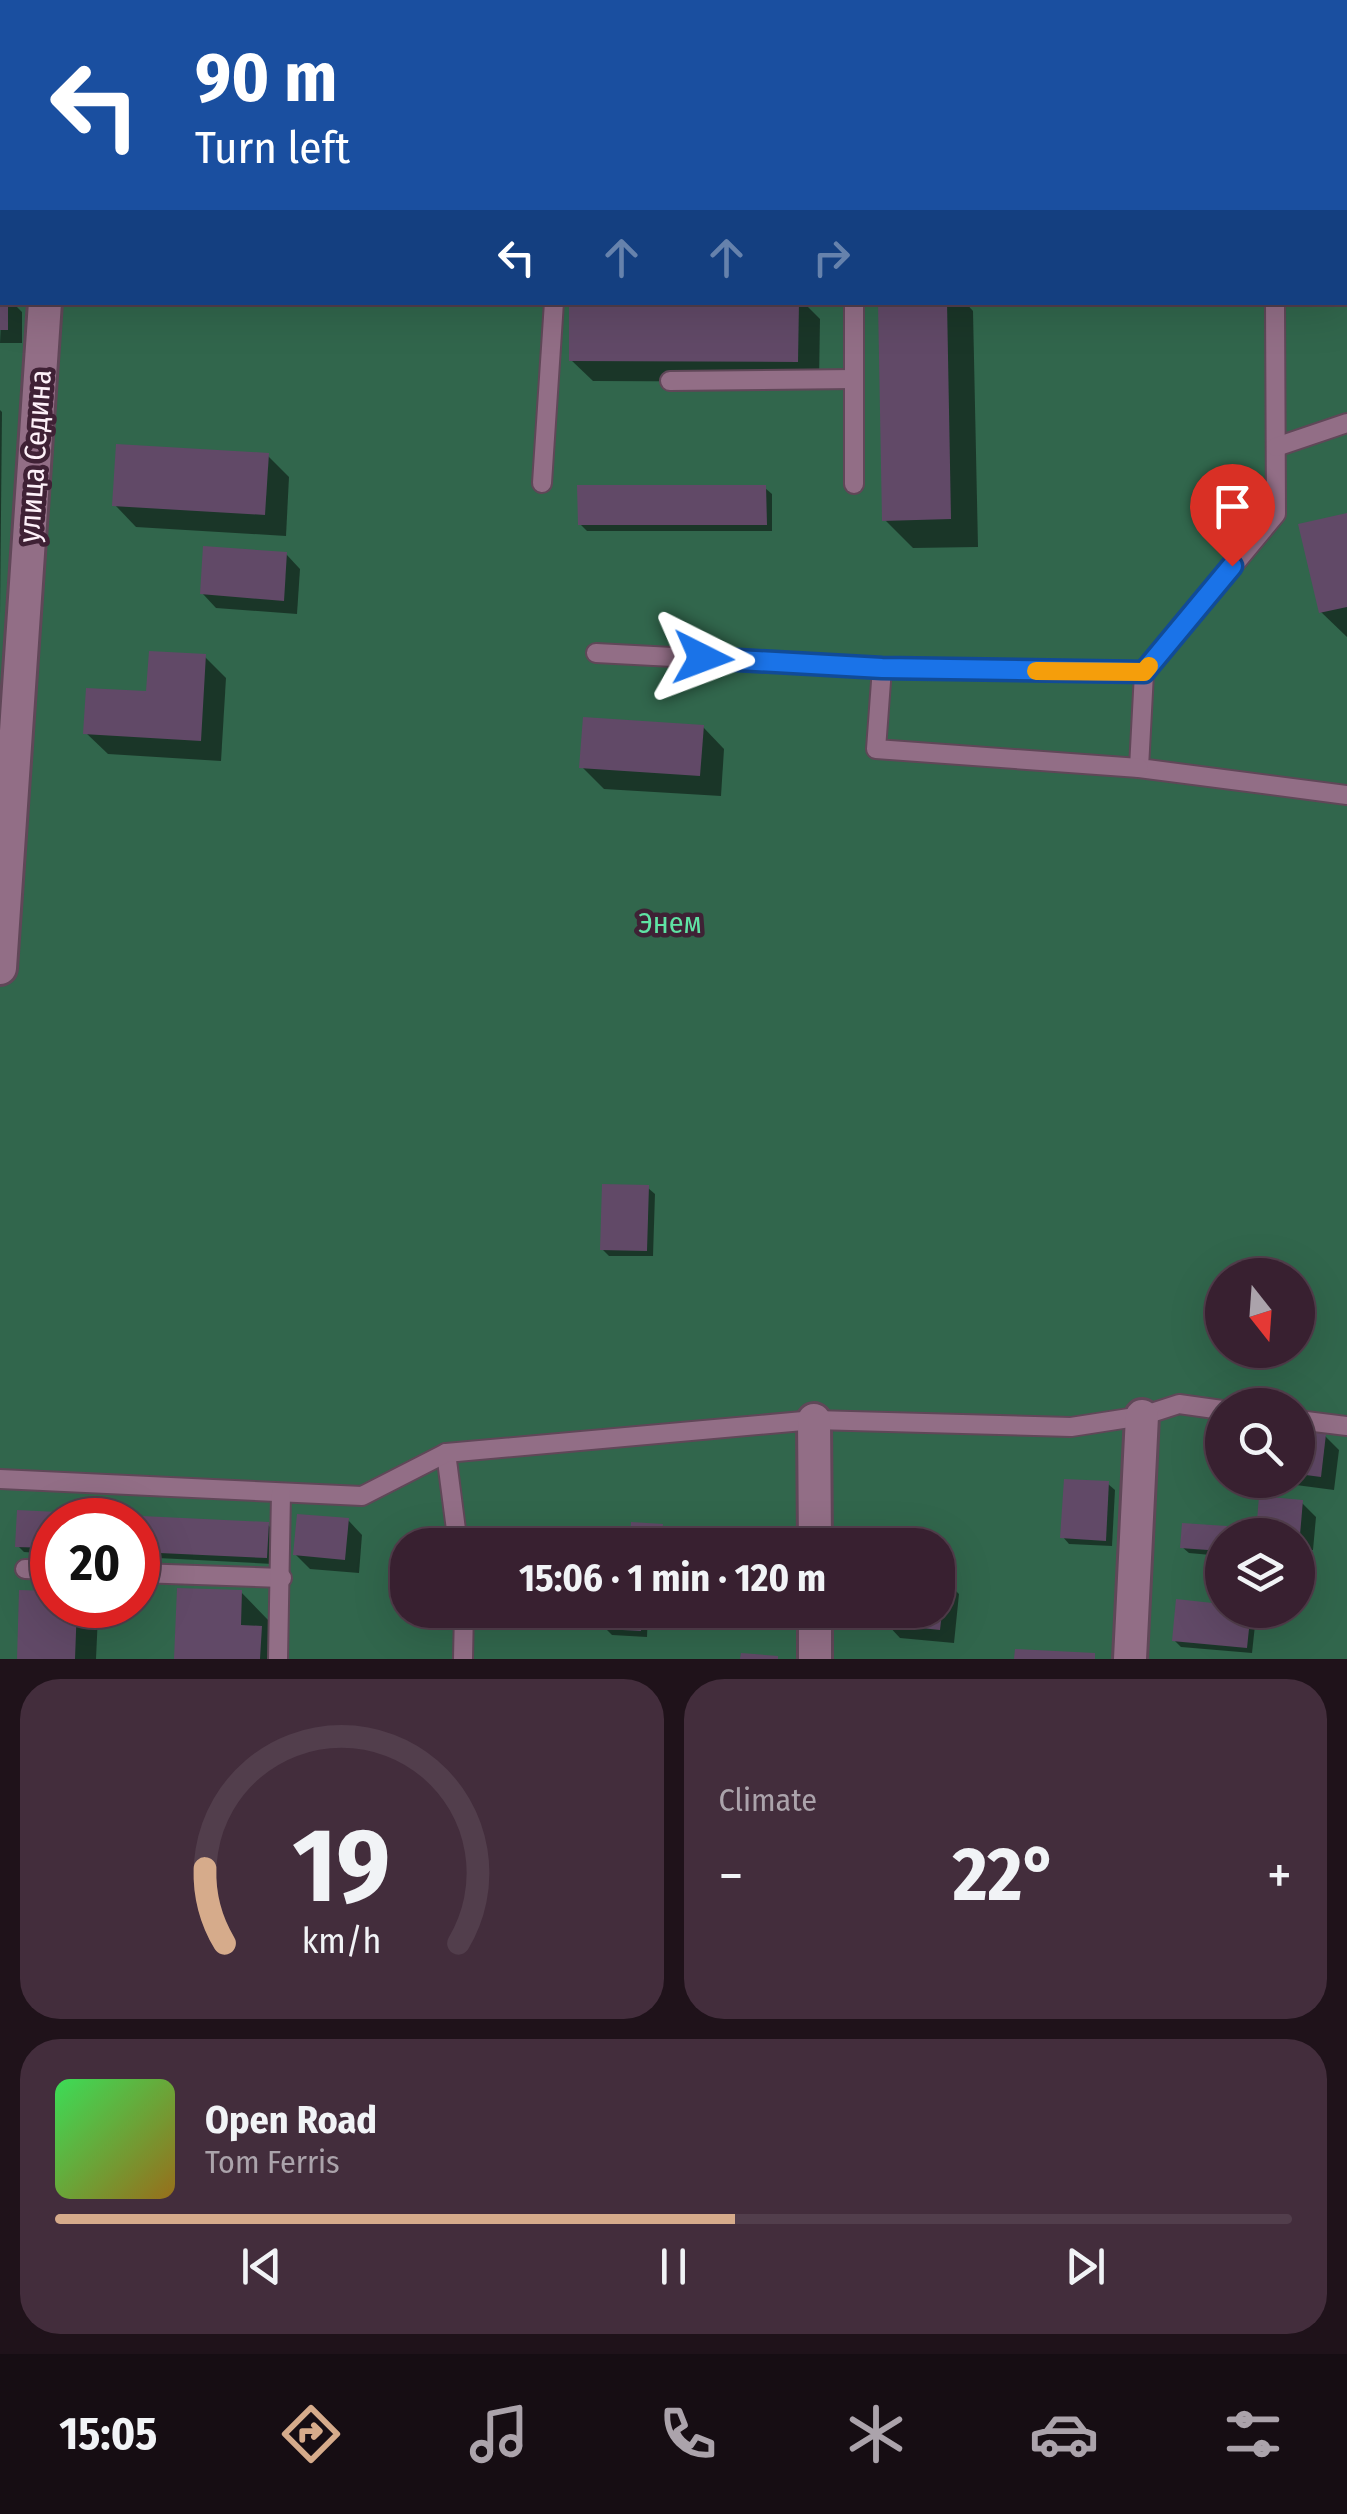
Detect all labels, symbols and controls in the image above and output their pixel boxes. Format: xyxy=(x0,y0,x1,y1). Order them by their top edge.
text: 90 m xyxy=(195,36,337,120)
icon: left xyxy=(30,40,160,170)
text: Turn left xyxy=(195,121,350,175)
icon: left xyxy=(489,230,544,285)
icon: ahead xyxy=(594,230,649,285)
icon: ahead xyxy=(699,230,754,285)
icon: right xyxy=(804,230,859,285)
street label: улица Седина xyxy=(11,368,59,544)
pin xyxy=(1190,464,1275,567)
icon: arrive xyxy=(1205,479,1260,534)
position arrow xyxy=(651,606,755,710)
park label: Энем xyxy=(638,905,702,941)
north arrow xyxy=(1205,1258,1315,1368)
map controls xyxy=(1205,1258,1315,1628)
button: search xyxy=(1205,1388,1315,1498)
speed limit sign: 20 xyxy=(30,1498,160,1628)
button: layers xyxy=(1205,1518,1315,1628)
text: 15:06 · 1 min · 120 m xyxy=(519,1555,826,1601)
text: Climate xyxy=(719,1781,817,1819)
text: 19 xyxy=(293,1804,391,1929)
text: 22° xyxy=(953,1830,1057,1920)
text: − xyxy=(719,1843,743,1909)
text: + xyxy=(1267,1843,1292,1909)
text: km/h xyxy=(302,1920,382,1962)
text: Open Road xyxy=(205,2097,377,2143)
text: Tom Ferris xyxy=(205,2143,340,2181)
icon: previous xyxy=(234,2239,289,2294)
icon: pause xyxy=(646,2239,701,2294)
icon: next xyxy=(1058,2239,1113,2294)
icon: directions xyxy=(276,2399,346,2469)
icon: music xyxy=(464,2399,534,2469)
icon: phone xyxy=(653,2399,723,2469)
icon: climate xyxy=(841,2399,911,2469)
icon: car xyxy=(1029,2399,1099,2469)
icon: filters xyxy=(1218,2399,1288,2469)
text: 15:05 xyxy=(59,2407,157,2461)

